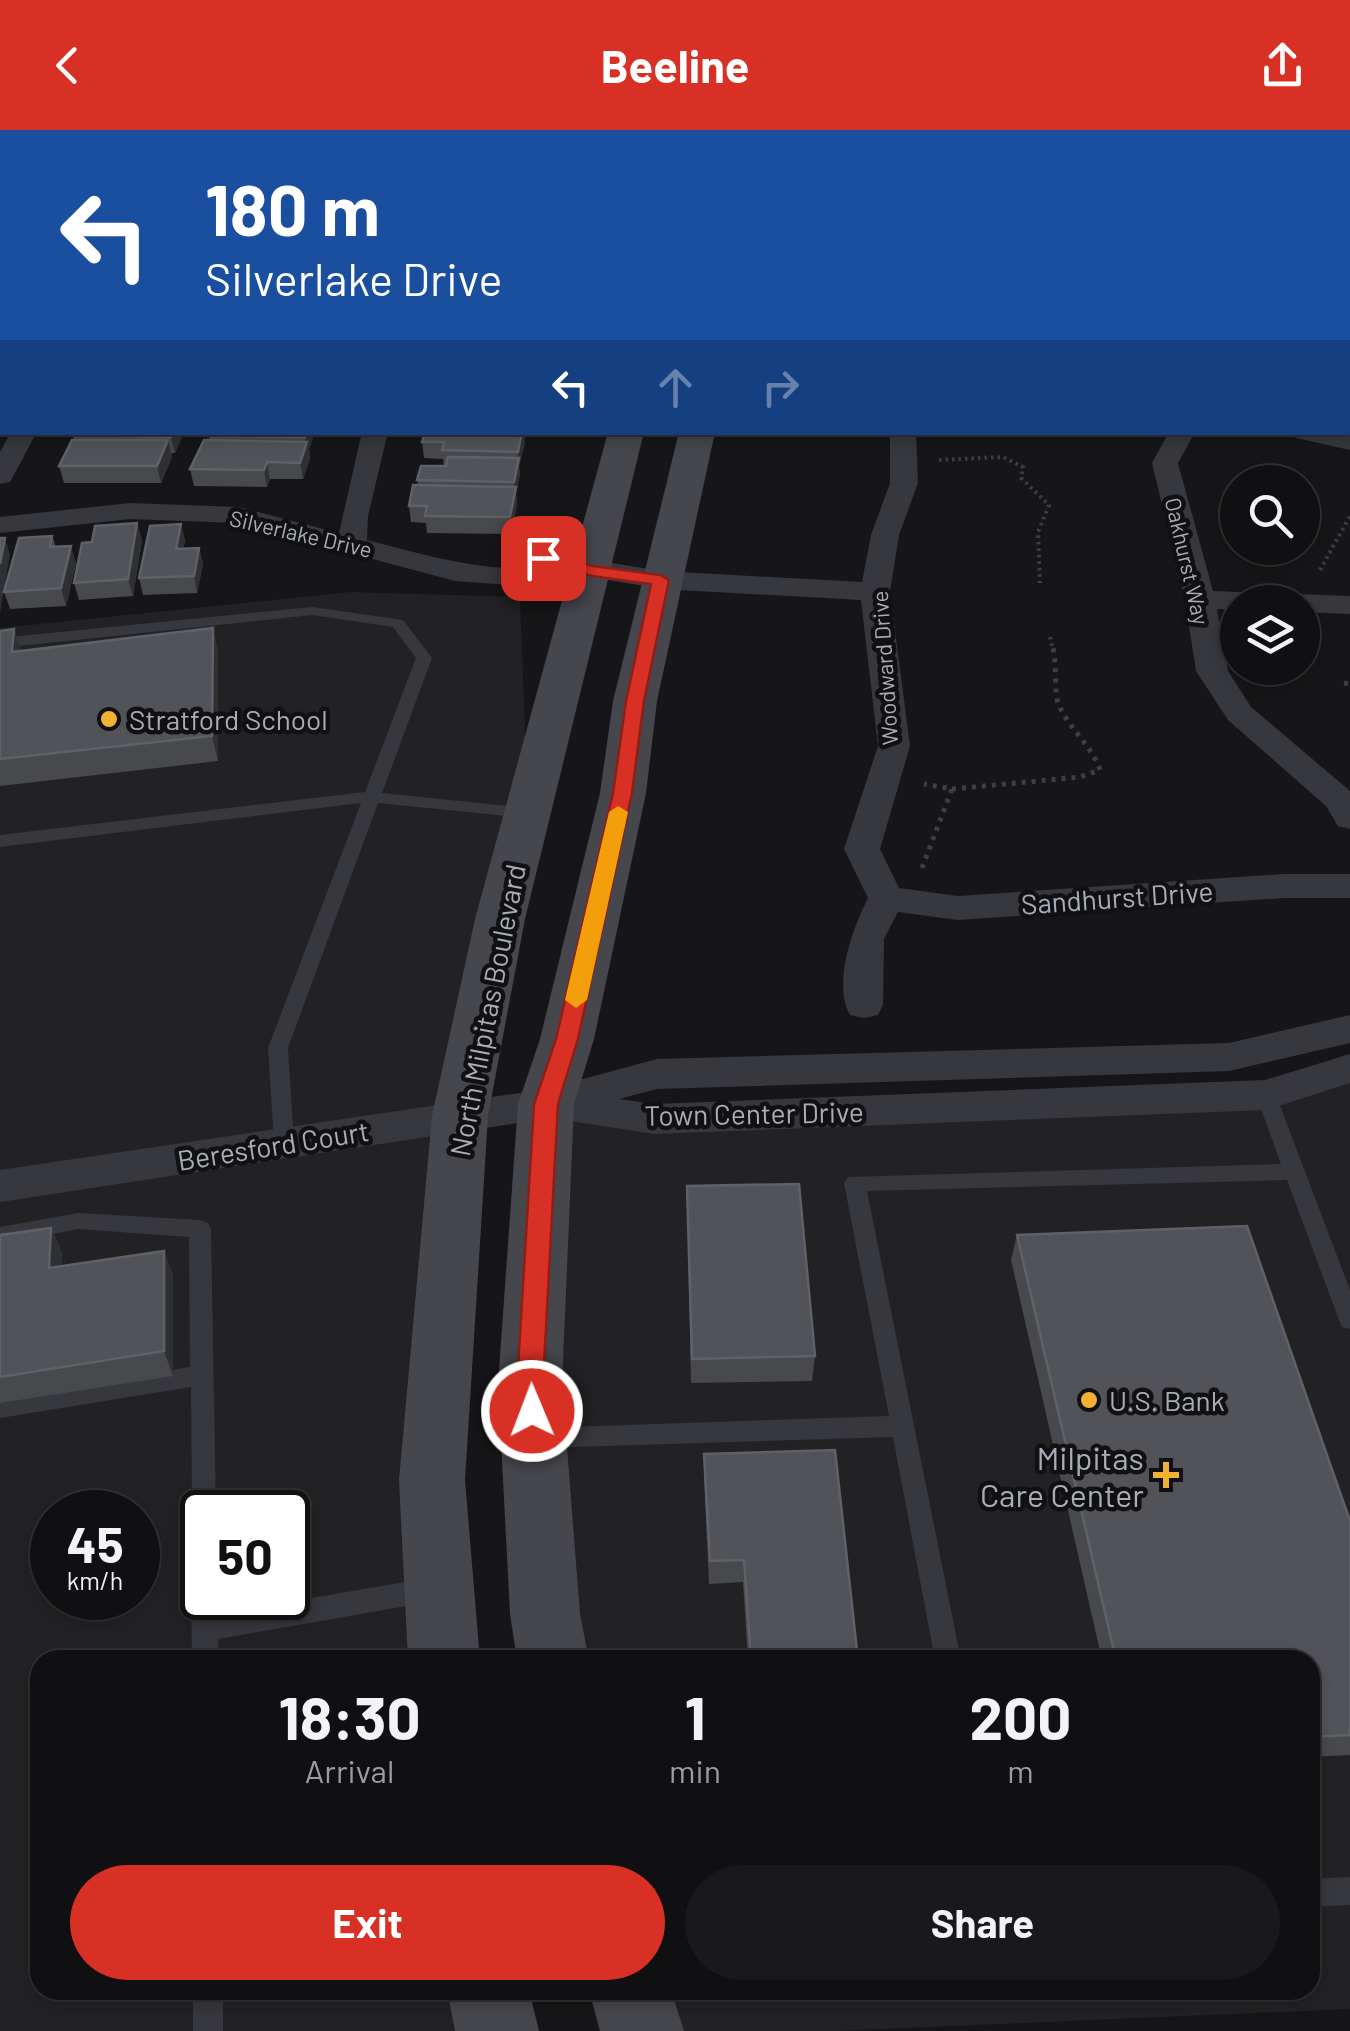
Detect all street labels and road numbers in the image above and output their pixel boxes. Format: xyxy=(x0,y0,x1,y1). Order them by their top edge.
street label: Oakhurst Way xyxy=(1161,495,1215,627)
street label: Silverlake Drive xyxy=(227,504,375,562)
street label: Woodward Drive xyxy=(866,590,902,746)
street label: North Milpitas Boulevard xyxy=(442,861,532,1159)
street label: Sandhurst Drive xyxy=(1020,873,1214,921)
street label: Town Center Drive xyxy=(644,1094,864,1132)
street label: Beresford Court xyxy=(175,1113,371,1177)

